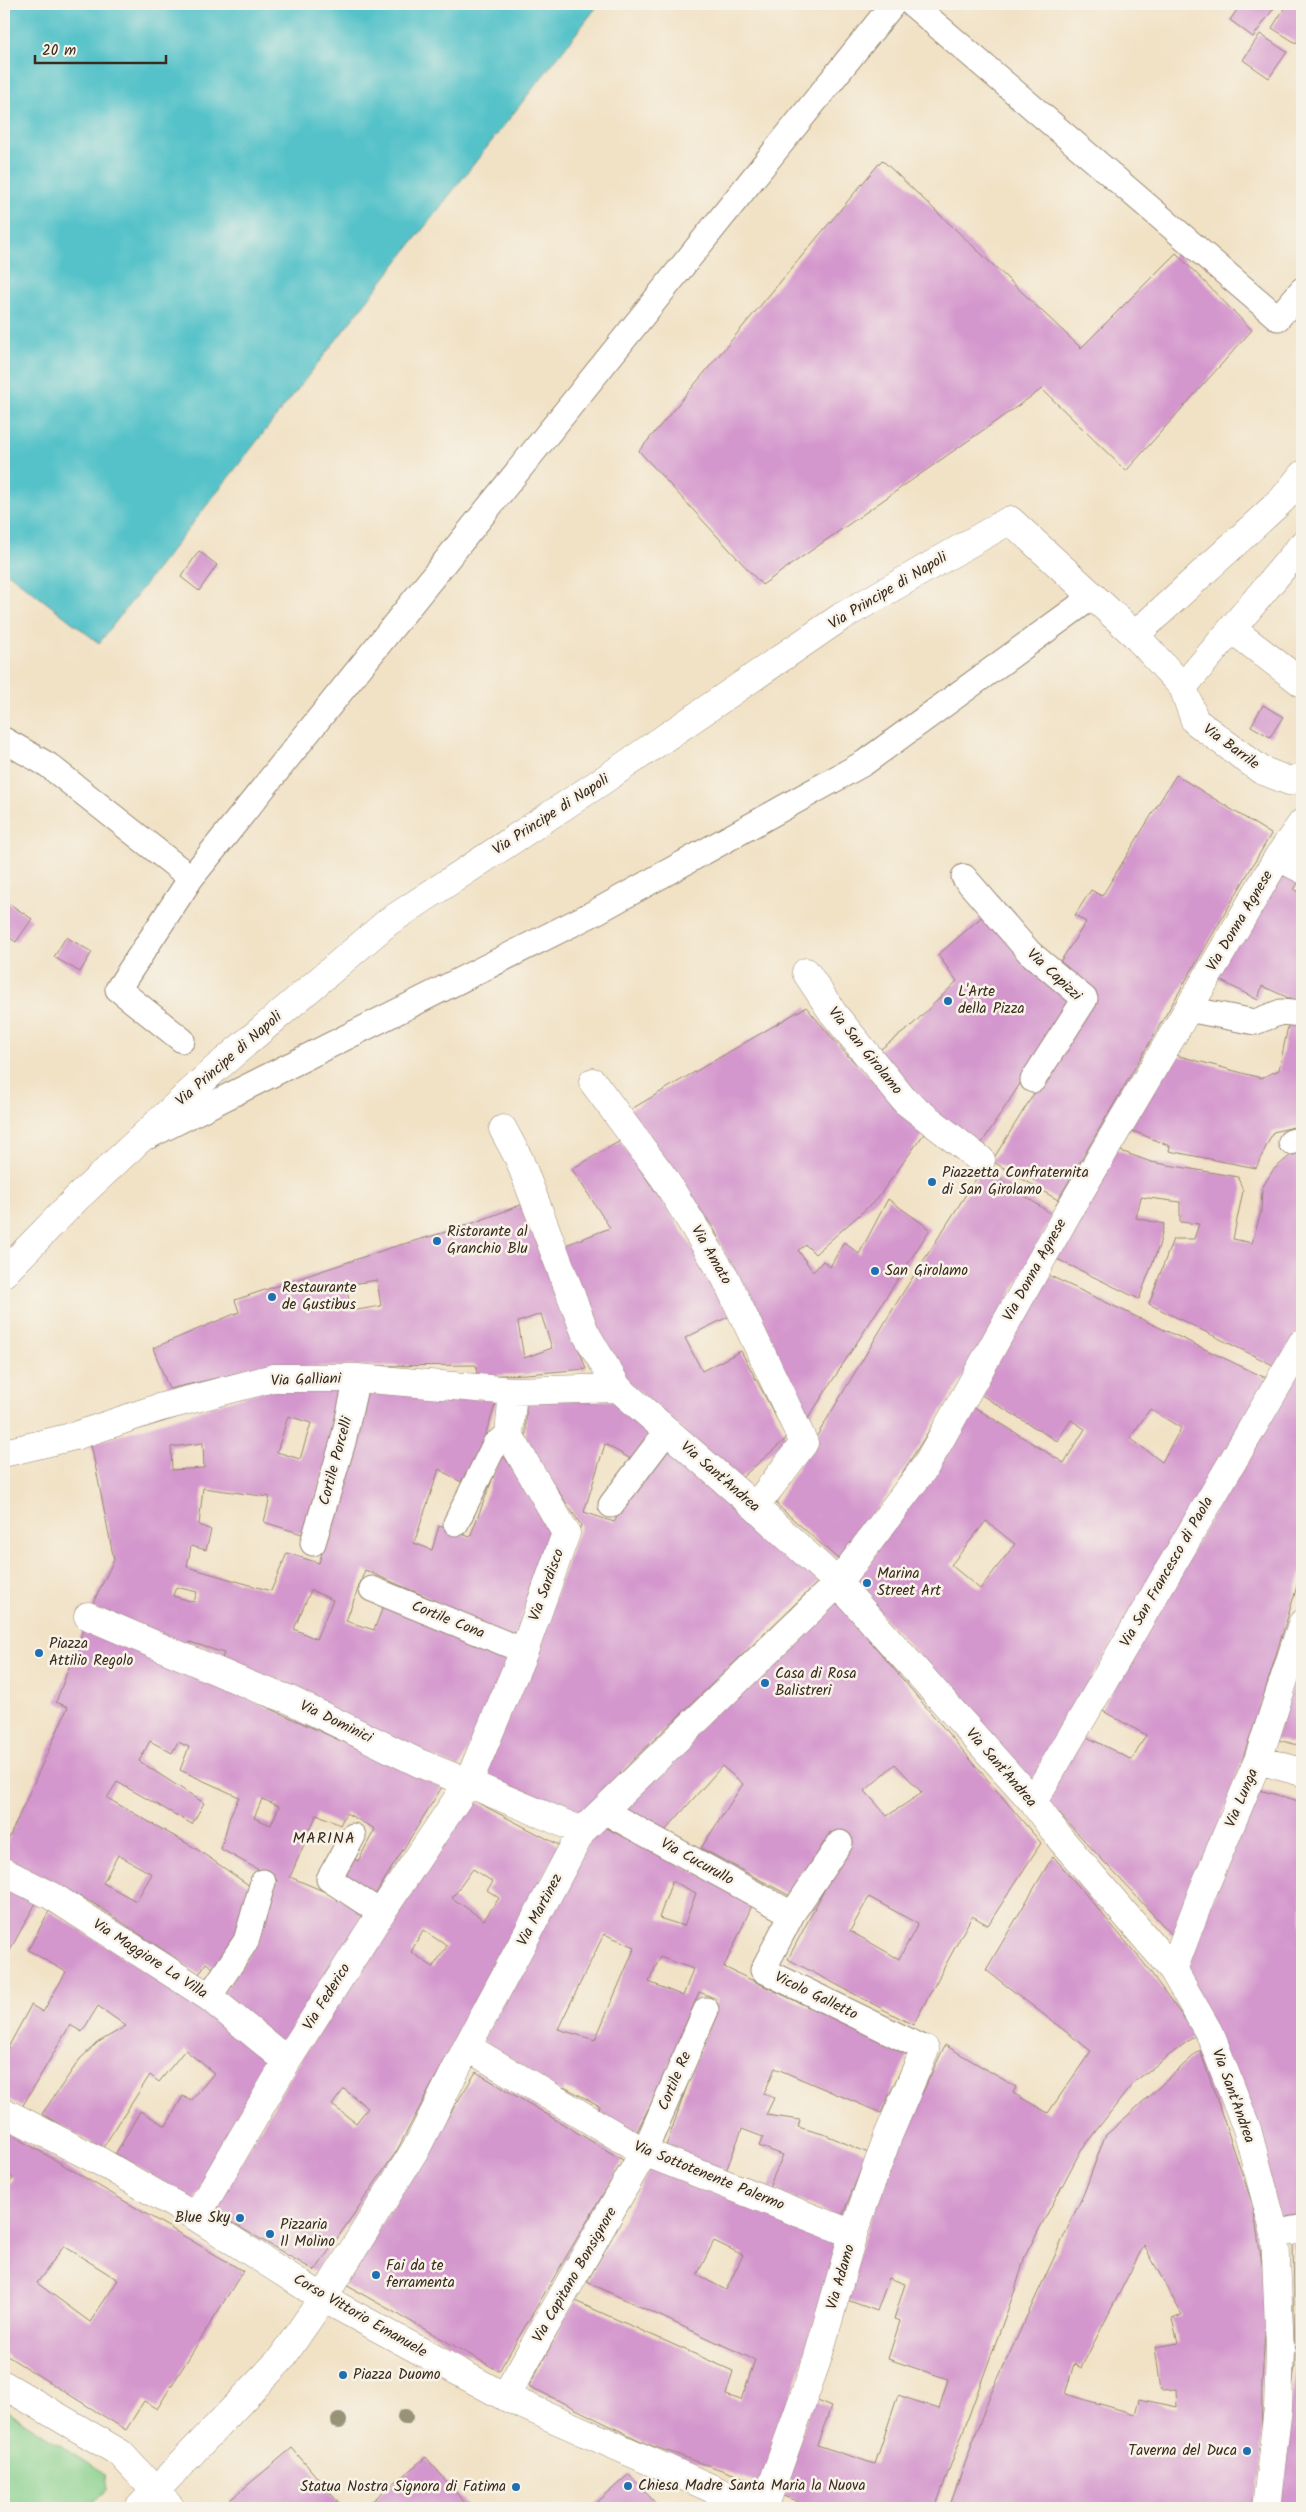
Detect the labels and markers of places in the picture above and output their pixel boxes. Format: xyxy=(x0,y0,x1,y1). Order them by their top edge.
place label: L'Arte della Pizza xyxy=(958,980,1025,1021)
marker: L'Arte della Pizza xyxy=(942,995,954,1007)
place label: Piazzetta Confraternita di San Girolamo xyxy=(942,1161,1089,1202)
marker: Piazzetta Confraternita di San Girolamo xyxy=(926,1176,938,1188)
place label: Ristorante al Granchio Blu xyxy=(447,1220,528,1261)
marker: Ristorante al Granchio Blu xyxy=(431,1235,443,1247)
place label: San Girolamo xyxy=(885,1259,968,1283)
marker: San Girolamo xyxy=(869,1265,881,1277)
place label: Restaurante de Gustibus xyxy=(282,1276,357,1317)
marker: Restaurante de Gustibus xyxy=(266,1291,278,1303)
place label: Marina Street Art xyxy=(877,1562,941,1603)
marker: Marina Street Art xyxy=(861,1577,873,1589)
place label: Piazza Attilio Regolo xyxy=(49,1632,133,1673)
marker: Piazza Attilio Regolo xyxy=(33,1647,45,1659)
place label: Casa di Rosa Balistreri xyxy=(775,1662,857,1703)
marker: Casa di Rosa Balistreri xyxy=(759,1677,771,1689)
place label: Blue Sky xyxy=(175,2206,231,2230)
marker: Blue Sky xyxy=(234,2212,246,2224)
place label: Pizzaria Il Molino xyxy=(280,2213,335,2254)
marker: Pizzaria Il Molino xyxy=(264,2228,276,2240)
place label: Fai da te ferramenta xyxy=(386,2254,455,2295)
marker: Fai da te ferramenta xyxy=(370,2269,382,2281)
place label: Piazza Duomo xyxy=(353,2363,441,2387)
marker: Piazza Duomo xyxy=(337,2369,349,2381)
place label: Taverna del Duca xyxy=(1128,2439,1237,2463)
marker: Taverna del Duca xyxy=(1241,2445,1253,2457)
place label: Chiesa Madre Santa Maria la Nuova xyxy=(638,2474,865,2498)
place label: Statua Nostra Signora di Fatima xyxy=(300,2475,506,2499)
marker: Chiesa Madre Santa Maria la Nuova xyxy=(622,2480,634,2492)
marker: Statua Nostra Signora di Fatima xyxy=(510,2481,522,2493)

